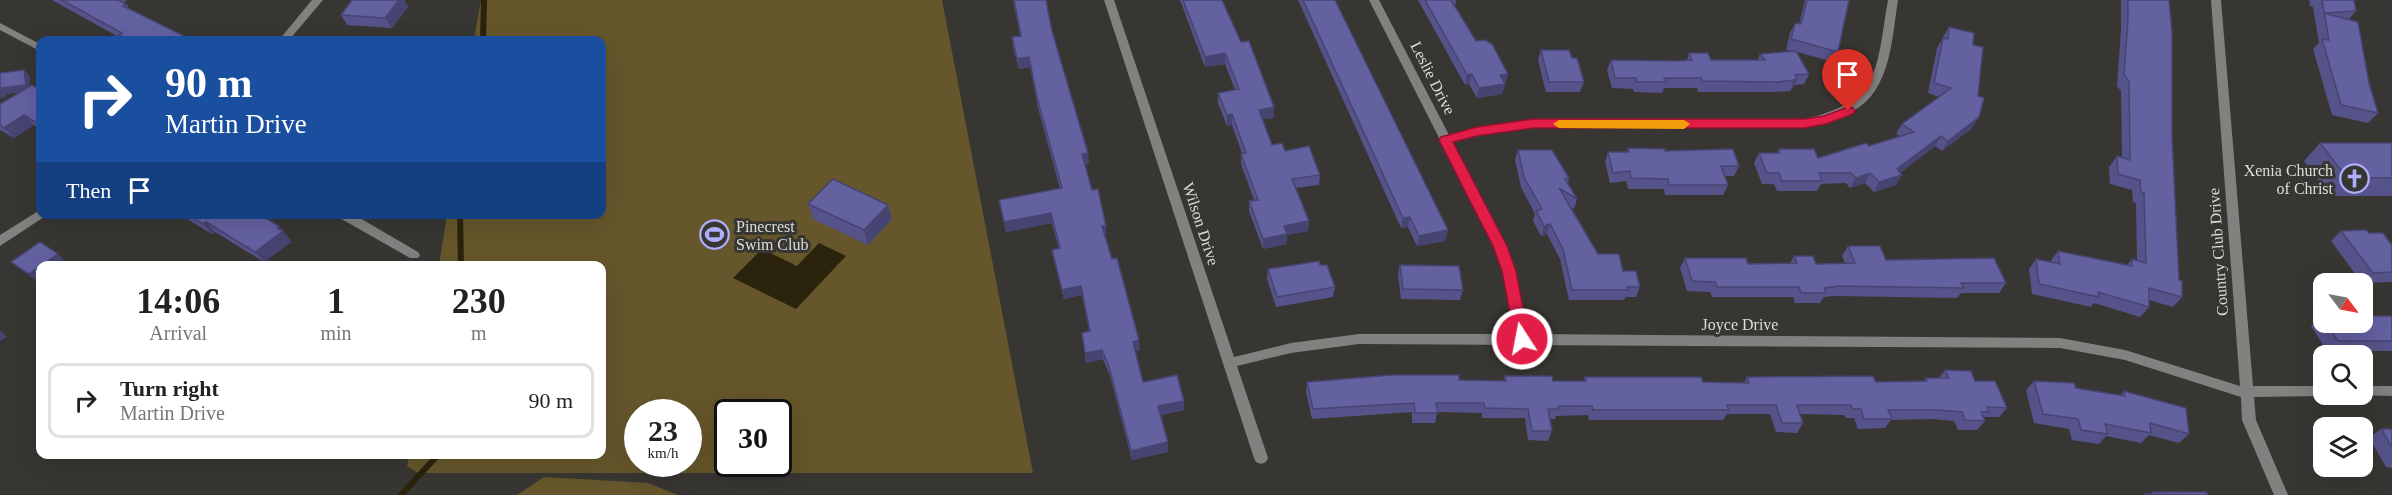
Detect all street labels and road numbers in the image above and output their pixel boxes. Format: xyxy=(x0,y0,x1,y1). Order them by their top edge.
street label: Leslie Drive xyxy=(1407,39,1459,117)
street label: Wilson Drive xyxy=(1180,180,1222,268)
street label: Country Club Drive xyxy=(2205,187,2232,316)
street label: Joyce Drive xyxy=(1702,316,1778,334)

